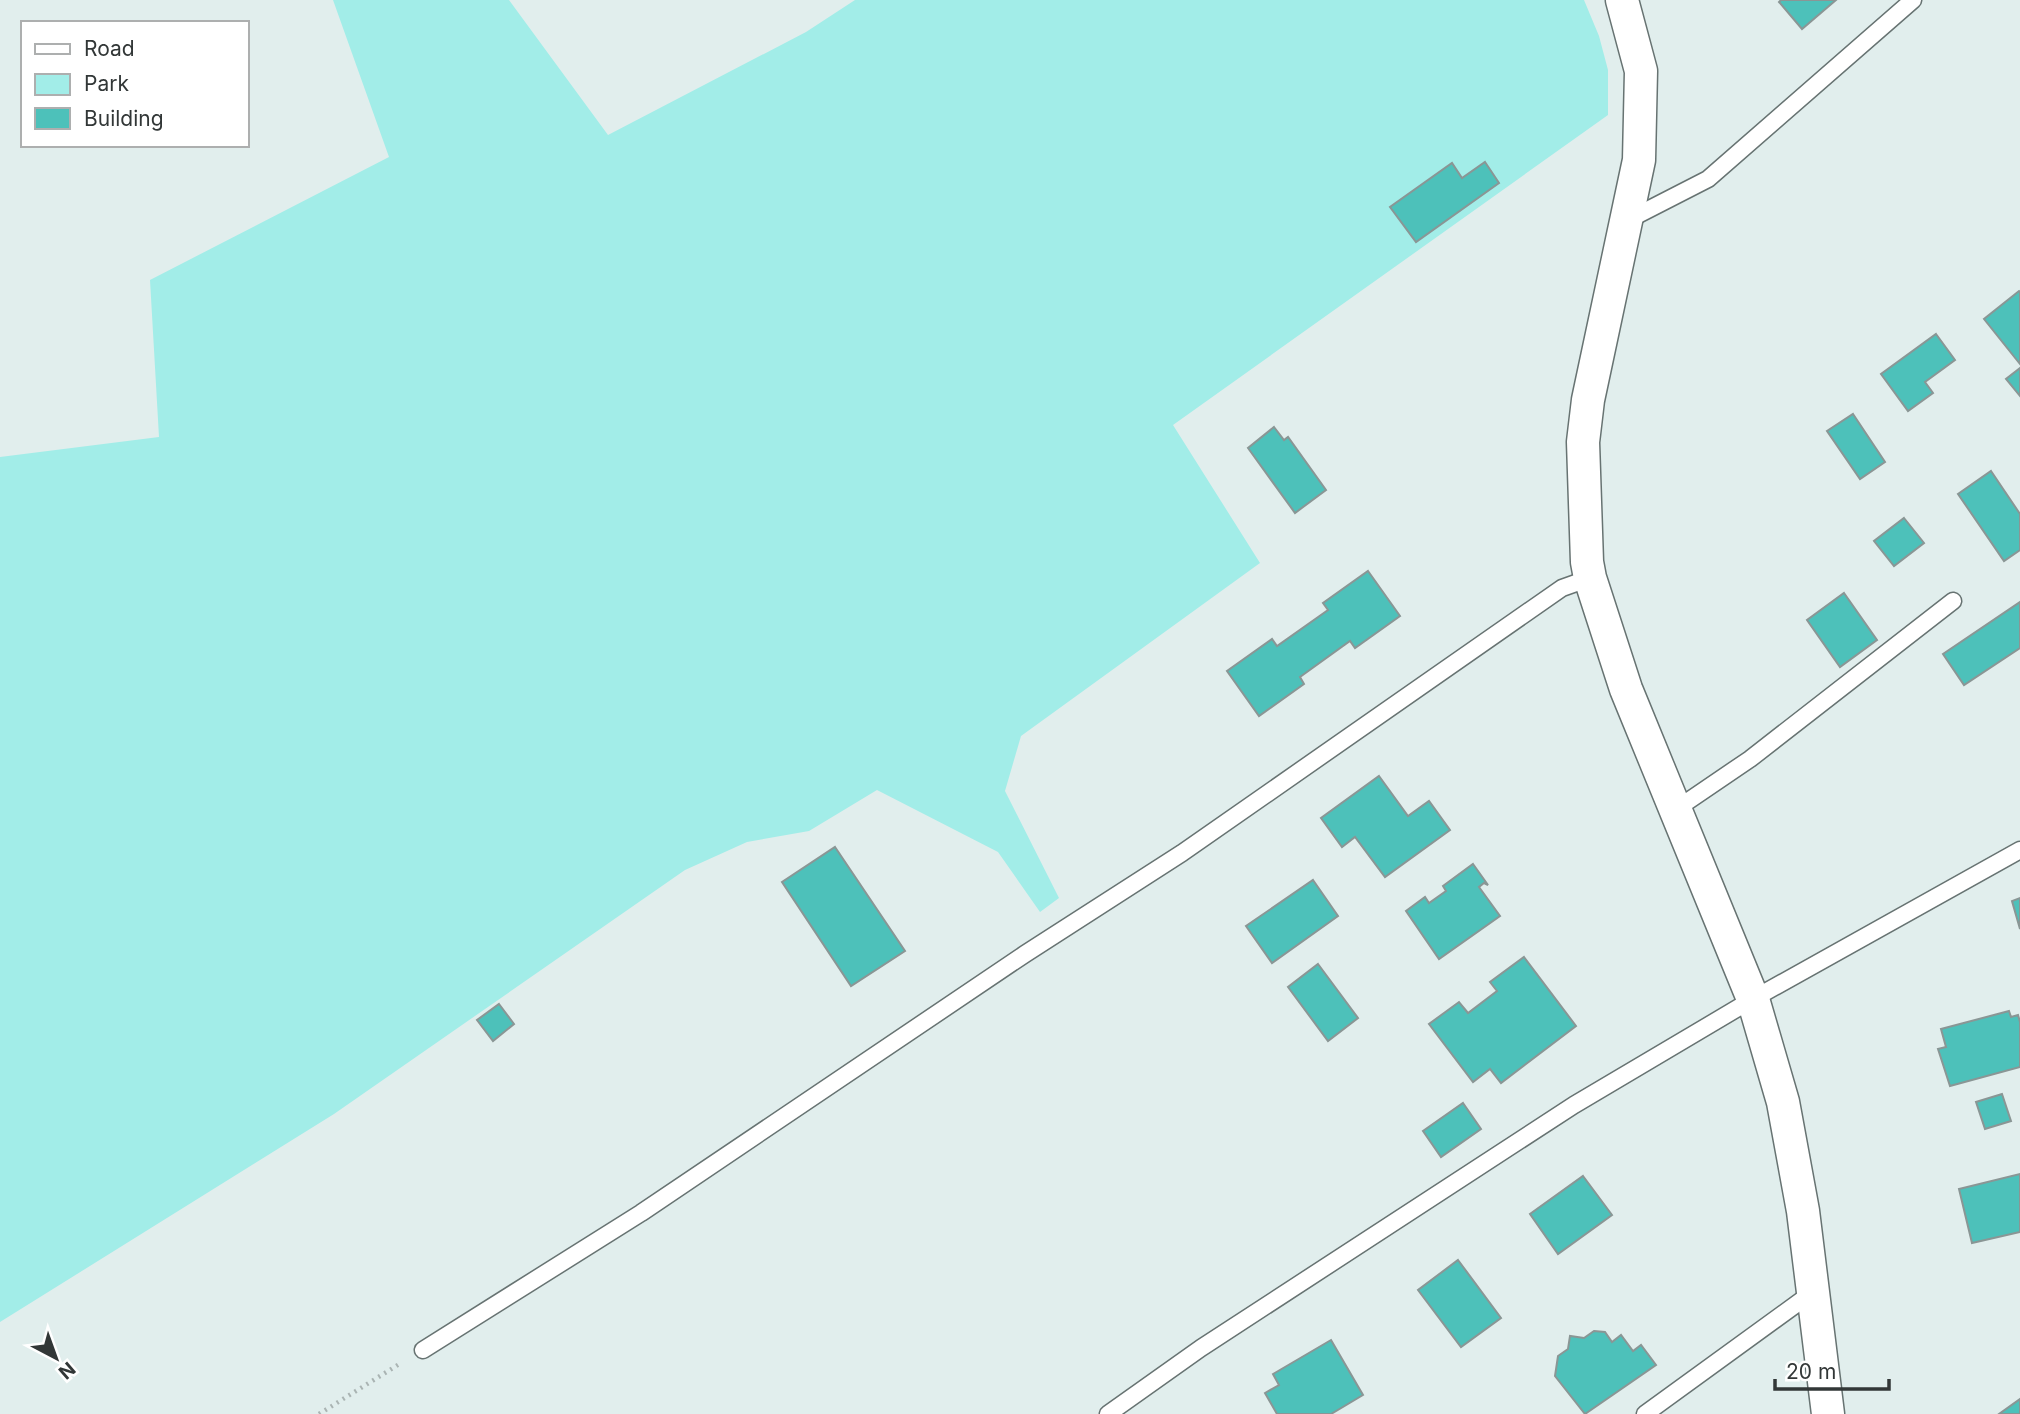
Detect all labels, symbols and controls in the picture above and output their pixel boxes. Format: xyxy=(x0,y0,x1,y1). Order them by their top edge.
legend xyxy=(21,21,248,147)
text: Road xyxy=(84,36,135,61)
text: Park xyxy=(84,71,129,96)
text: Building xyxy=(84,106,164,131)
north arrow xyxy=(21,1323,91,1393)
scale bar xyxy=(1775,1348,1889,1392)
text: N xyxy=(54,1357,80,1384)
text: 20 m xyxy=(1786,1359,1836,1384)

